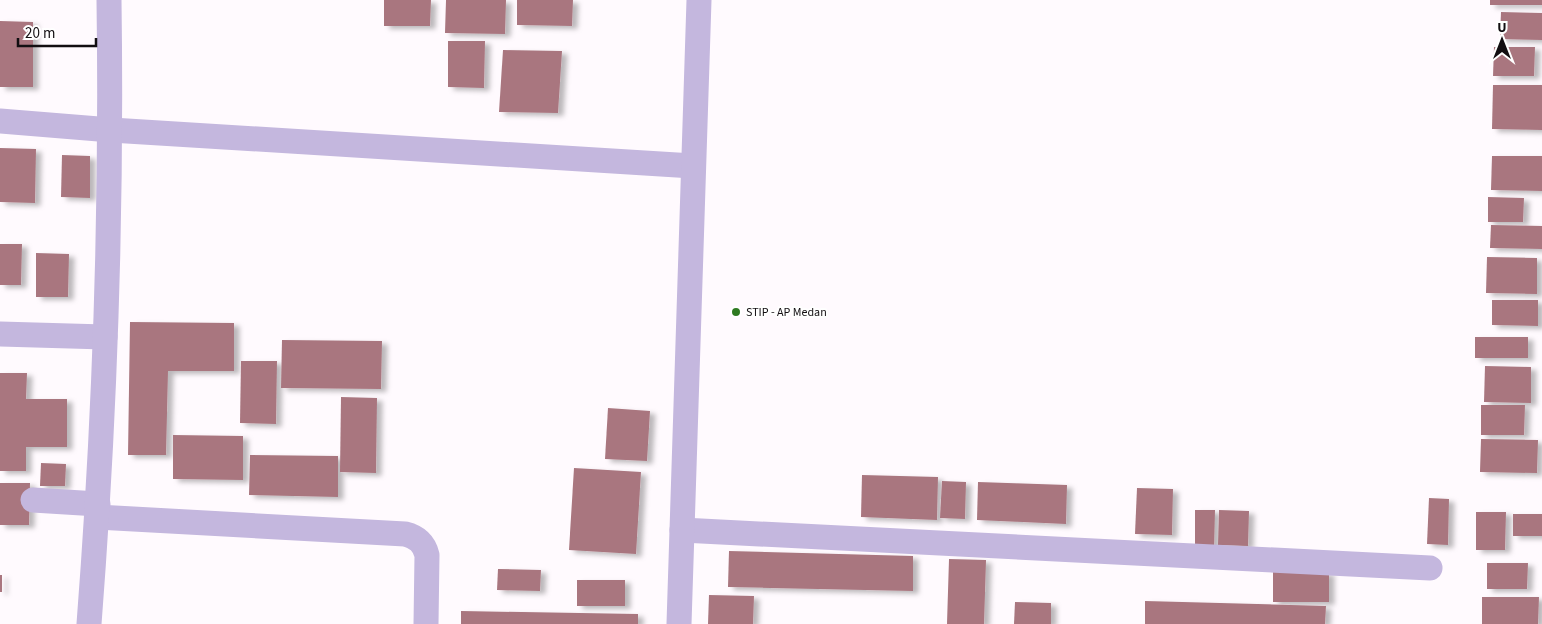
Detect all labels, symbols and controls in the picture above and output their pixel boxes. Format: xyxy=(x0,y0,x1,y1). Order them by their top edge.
scale bar xyxy=(18,15,95,47)
north arrow xyxy=(1477,15,1527,65)
text: U xyxy=(1497,18,1507,38)
text: 20 m xyxy=(25,23,55,44)
place label: STIP - AP Medan xyxy=(746,304,827,321)
marker: STIP - AP Medan xyxy=(730,306,742,318)

